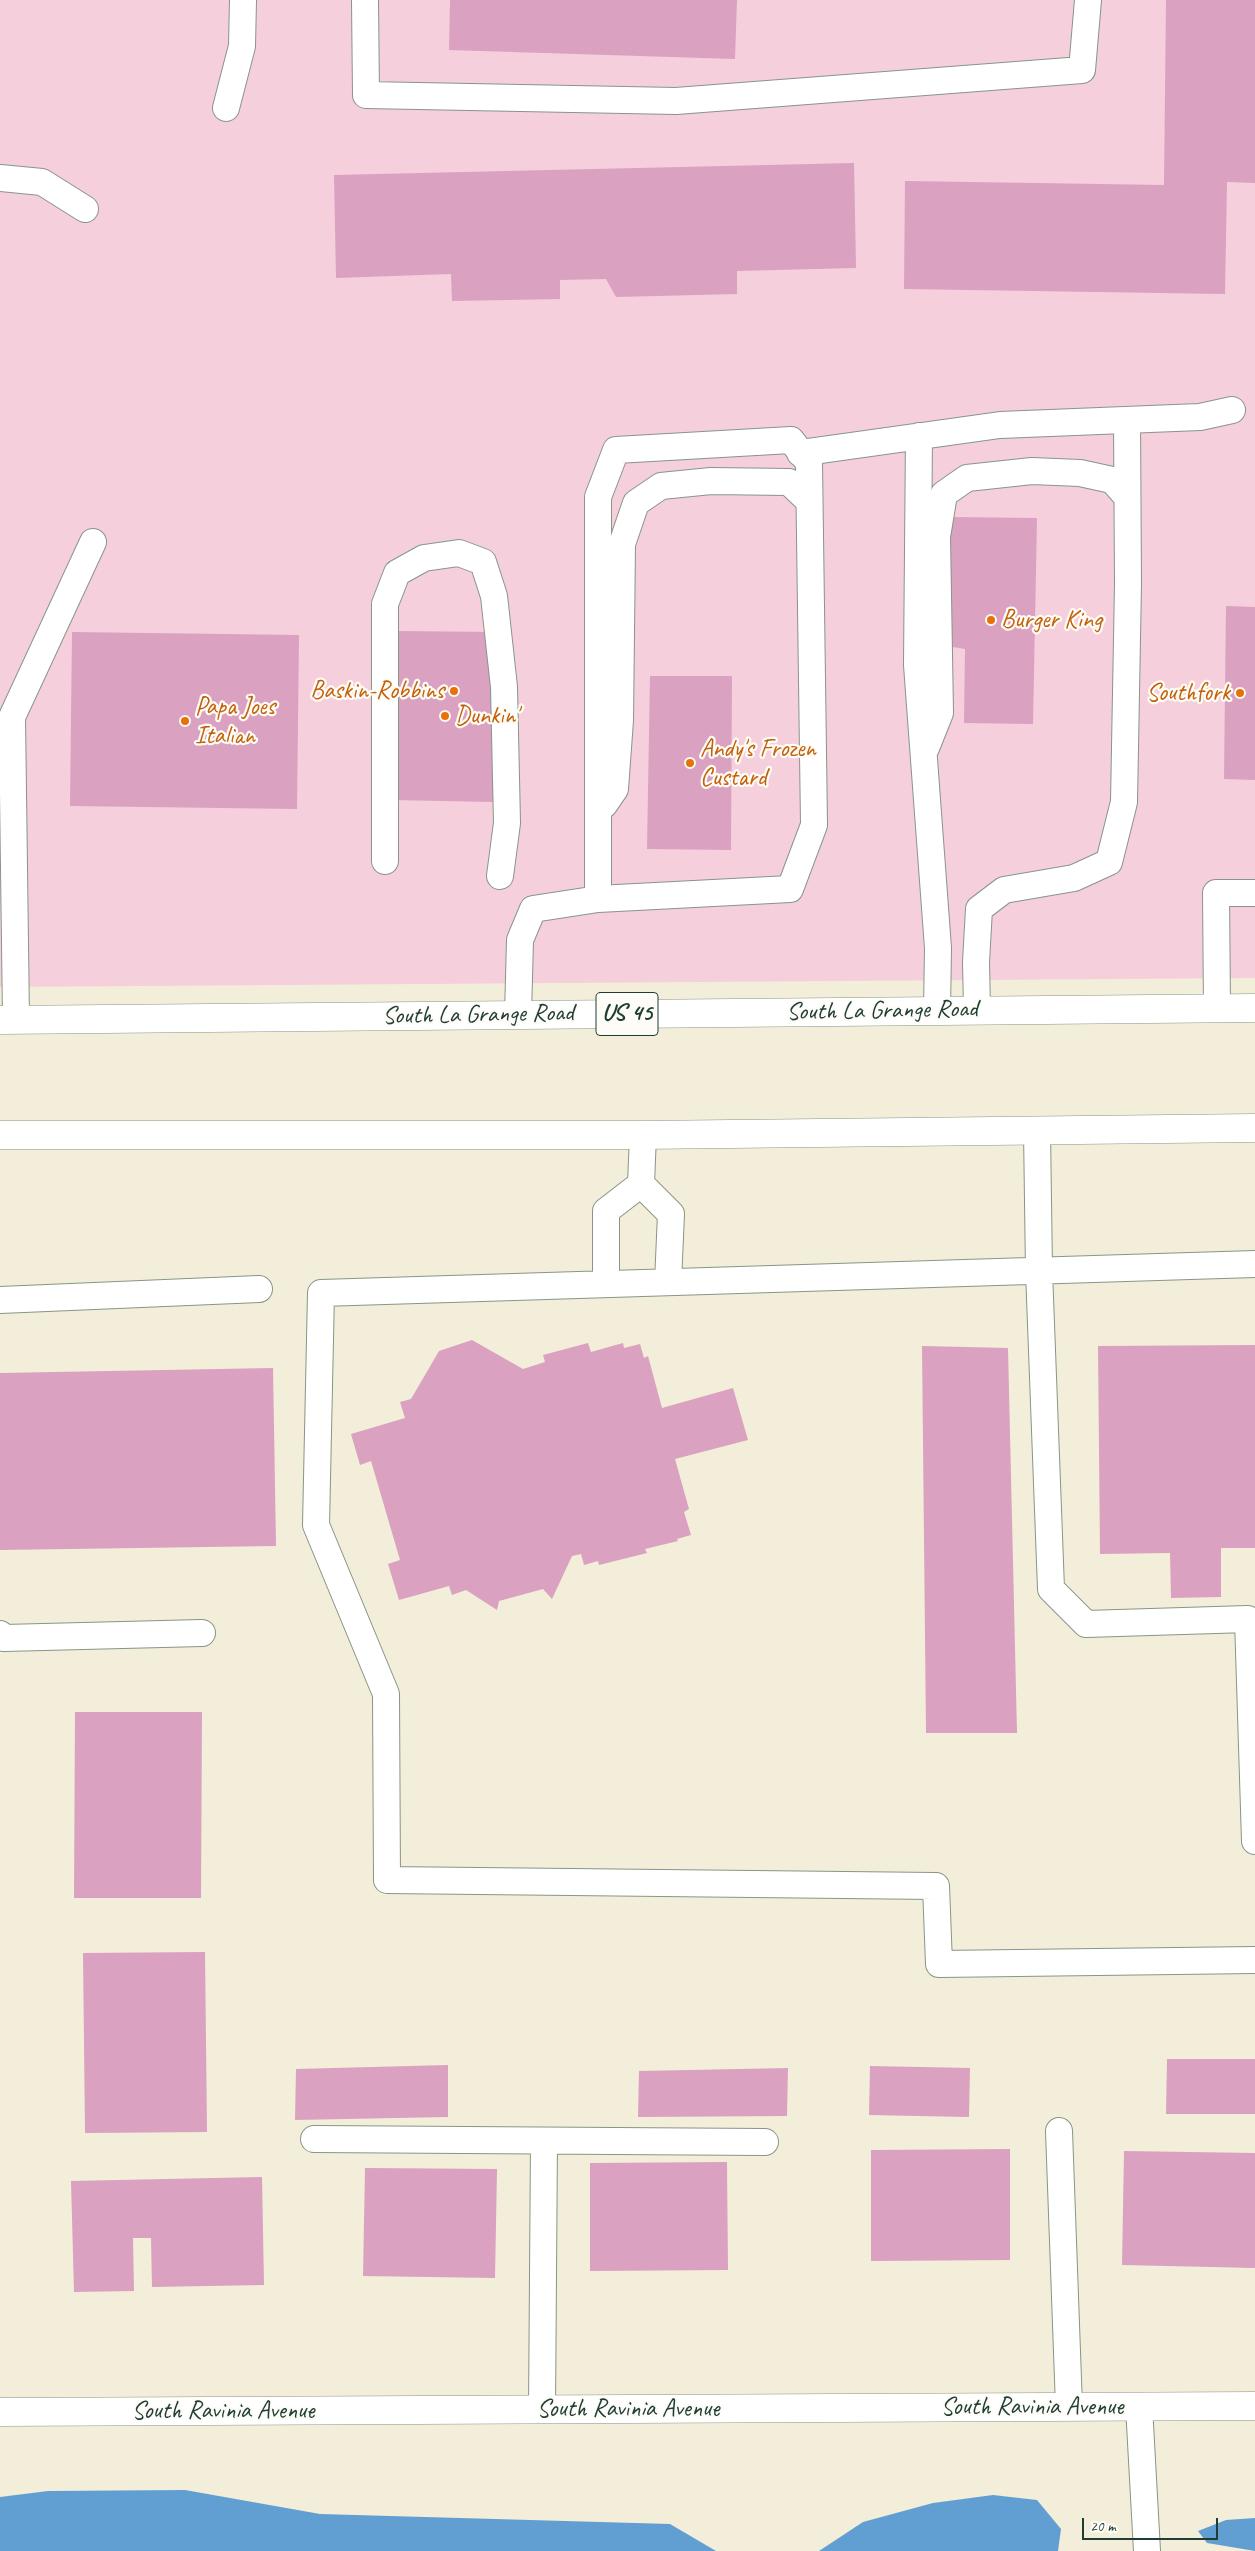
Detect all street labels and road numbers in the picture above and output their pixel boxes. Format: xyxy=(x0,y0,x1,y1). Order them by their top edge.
road number: US 45 xyxy=(596,992,658,1036)
street label: South La Grange Road xyxy=(786,994,978,1028)
street label: South La Grange Road xyxy=(382,998,574,1032)
street label: South Ravinia Avenue xyxy=(941,2392,1123,2422)
street label: South Ravinia Avenue xyxy=(537,2394,719,2424)
street label: South Ravinia Avenue xyxy=(132,2396,314,2426)

